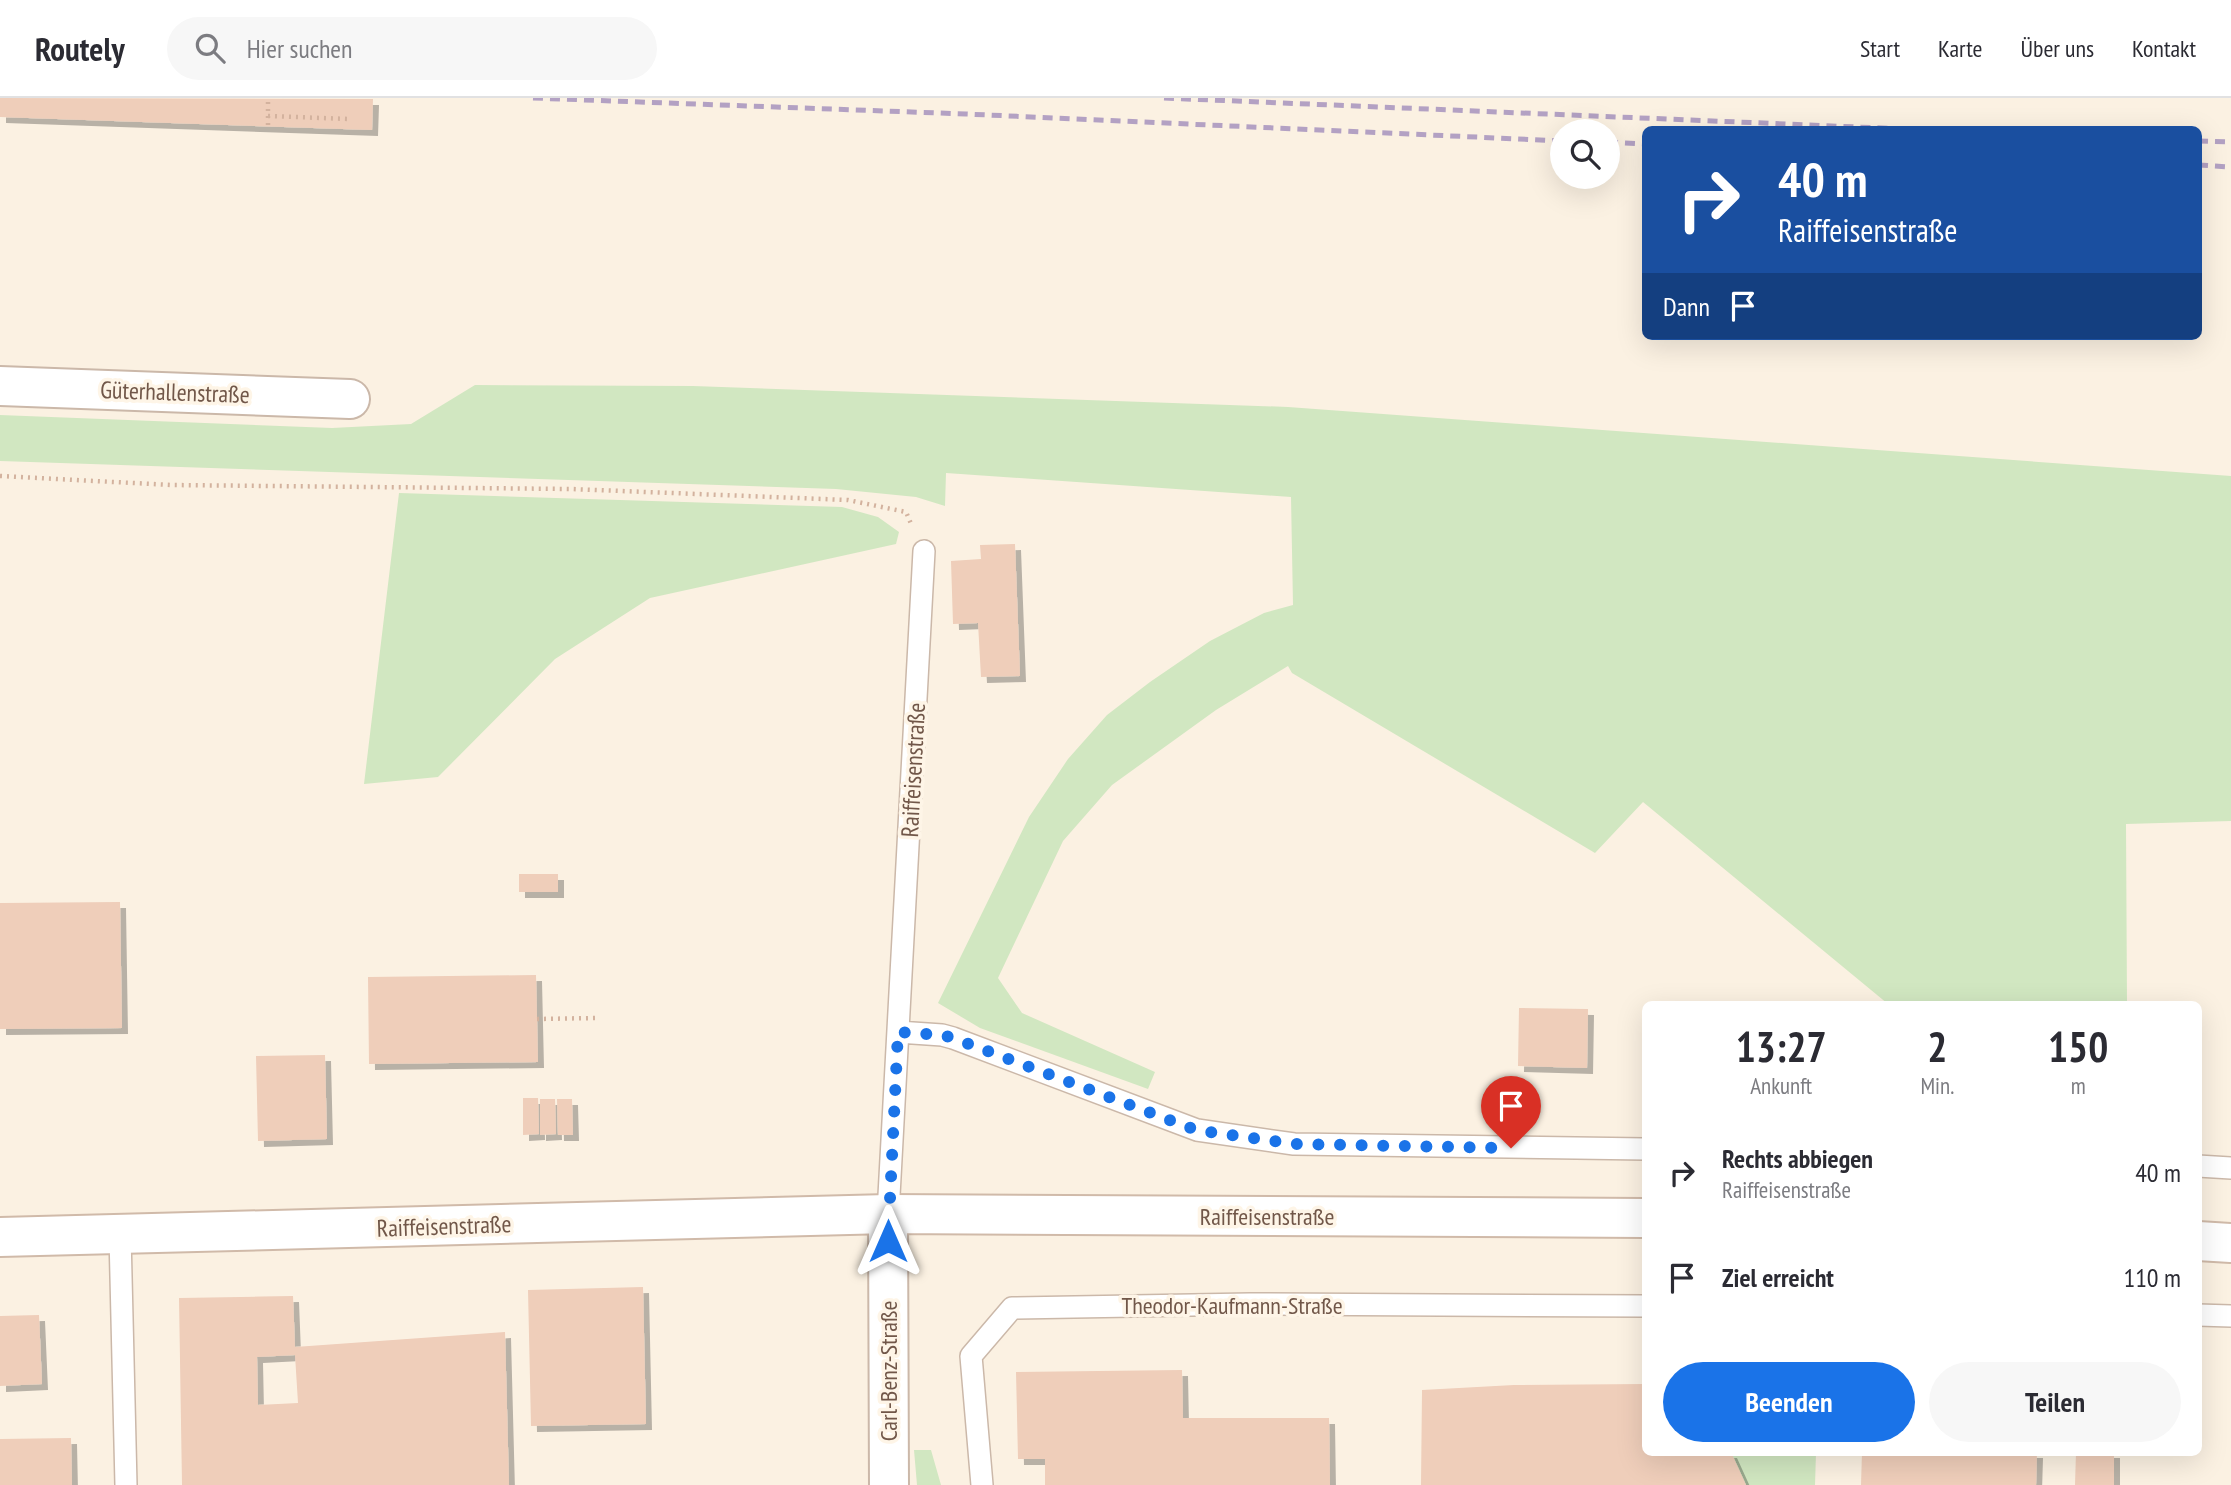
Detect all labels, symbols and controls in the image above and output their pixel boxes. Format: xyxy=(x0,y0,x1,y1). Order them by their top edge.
search box xyxy=(167,17,657,80)
text: Routely xyxy=(35,27,125,70)
icon: search xyxy=(191,29,229,67)
text: Hier suchen xyxy=(247,32,353,65)
text: Start xyxy=(1860,33,1900,64)
text: Karte xyxy=(1938,33,1983,64)
text: Über uns xyxy=(2021,33,2094,64)
text: Kontakt xyxy=(2132,33,2196,64)
map controls xyxy=(1550,119,1620,189)
button: search xyxy=(1550,119,1620,189)
text: 40 m xyxy=(1778,147,1867,211)
icon: right xyxy=(1663,154,1754,245)
text: Raiffeisenstraße xyxy=(1778,209,1958,251)
icon: arrive xyxy=(1724,287,1762,325)
text: Dann xyxy=(1663,290,1710,323)
street label: Güterhallenstraße xyxy=(100,374,250,410)
street label: Raiffeisenstraße xyxy=(894,702,932,838)
text: 13:27 xyxy=(1736,1019,1827,1074)
text: 2 xyxy=(1927,1019,1947,1074)
text: 150 xyxy=(2048,1019,2108,1074)
text: Ankunft xyxy=(1750,1071,1812,1100)
text: Min. xyxy=(1920,1071,1954,1100)
text: m xyxy=(2071,1071,2086,1100)
pin xyxy=(1481,1076,1541,1148)
icon: arrive xyxy=(1492,1087,1530,1125)
text: Rechts abbiegen xyxy=(1722,1142,1873,1175)
icon: right xyxy=(1663,1154,1701,1192)
text: 40 m xyxy=(2135,1156,2181,1189)
text: Raiffeisenstraße xyxy=(1722,1175,1851,1204)
street label: Raiffeisenstraße xyxy=(1200,1201,1334,1232)
position arrow xyxy=(851,1204,925,1278)
street label: Raiffeisenstraße xyxy=(376,1208,512,1244)
icon: arrive xyxy=(1663,1259,1701,1297)
text: Ziel erreicht xyxy=(1722,1261,1834,1294)
text: 110 m xyxy=(2123,1261,2181,1294)
street label: Theodor-Kaufmann-Straße xyxy=(1121,1290,1343,1321)
street label: Carl-Benz-Straße xyxy=(873,1301,904,1441)
button: Beenden xyxy=(1663,1362,1915,1442)
button: Teilen xyxy=(1929,1362,2181,1442)

